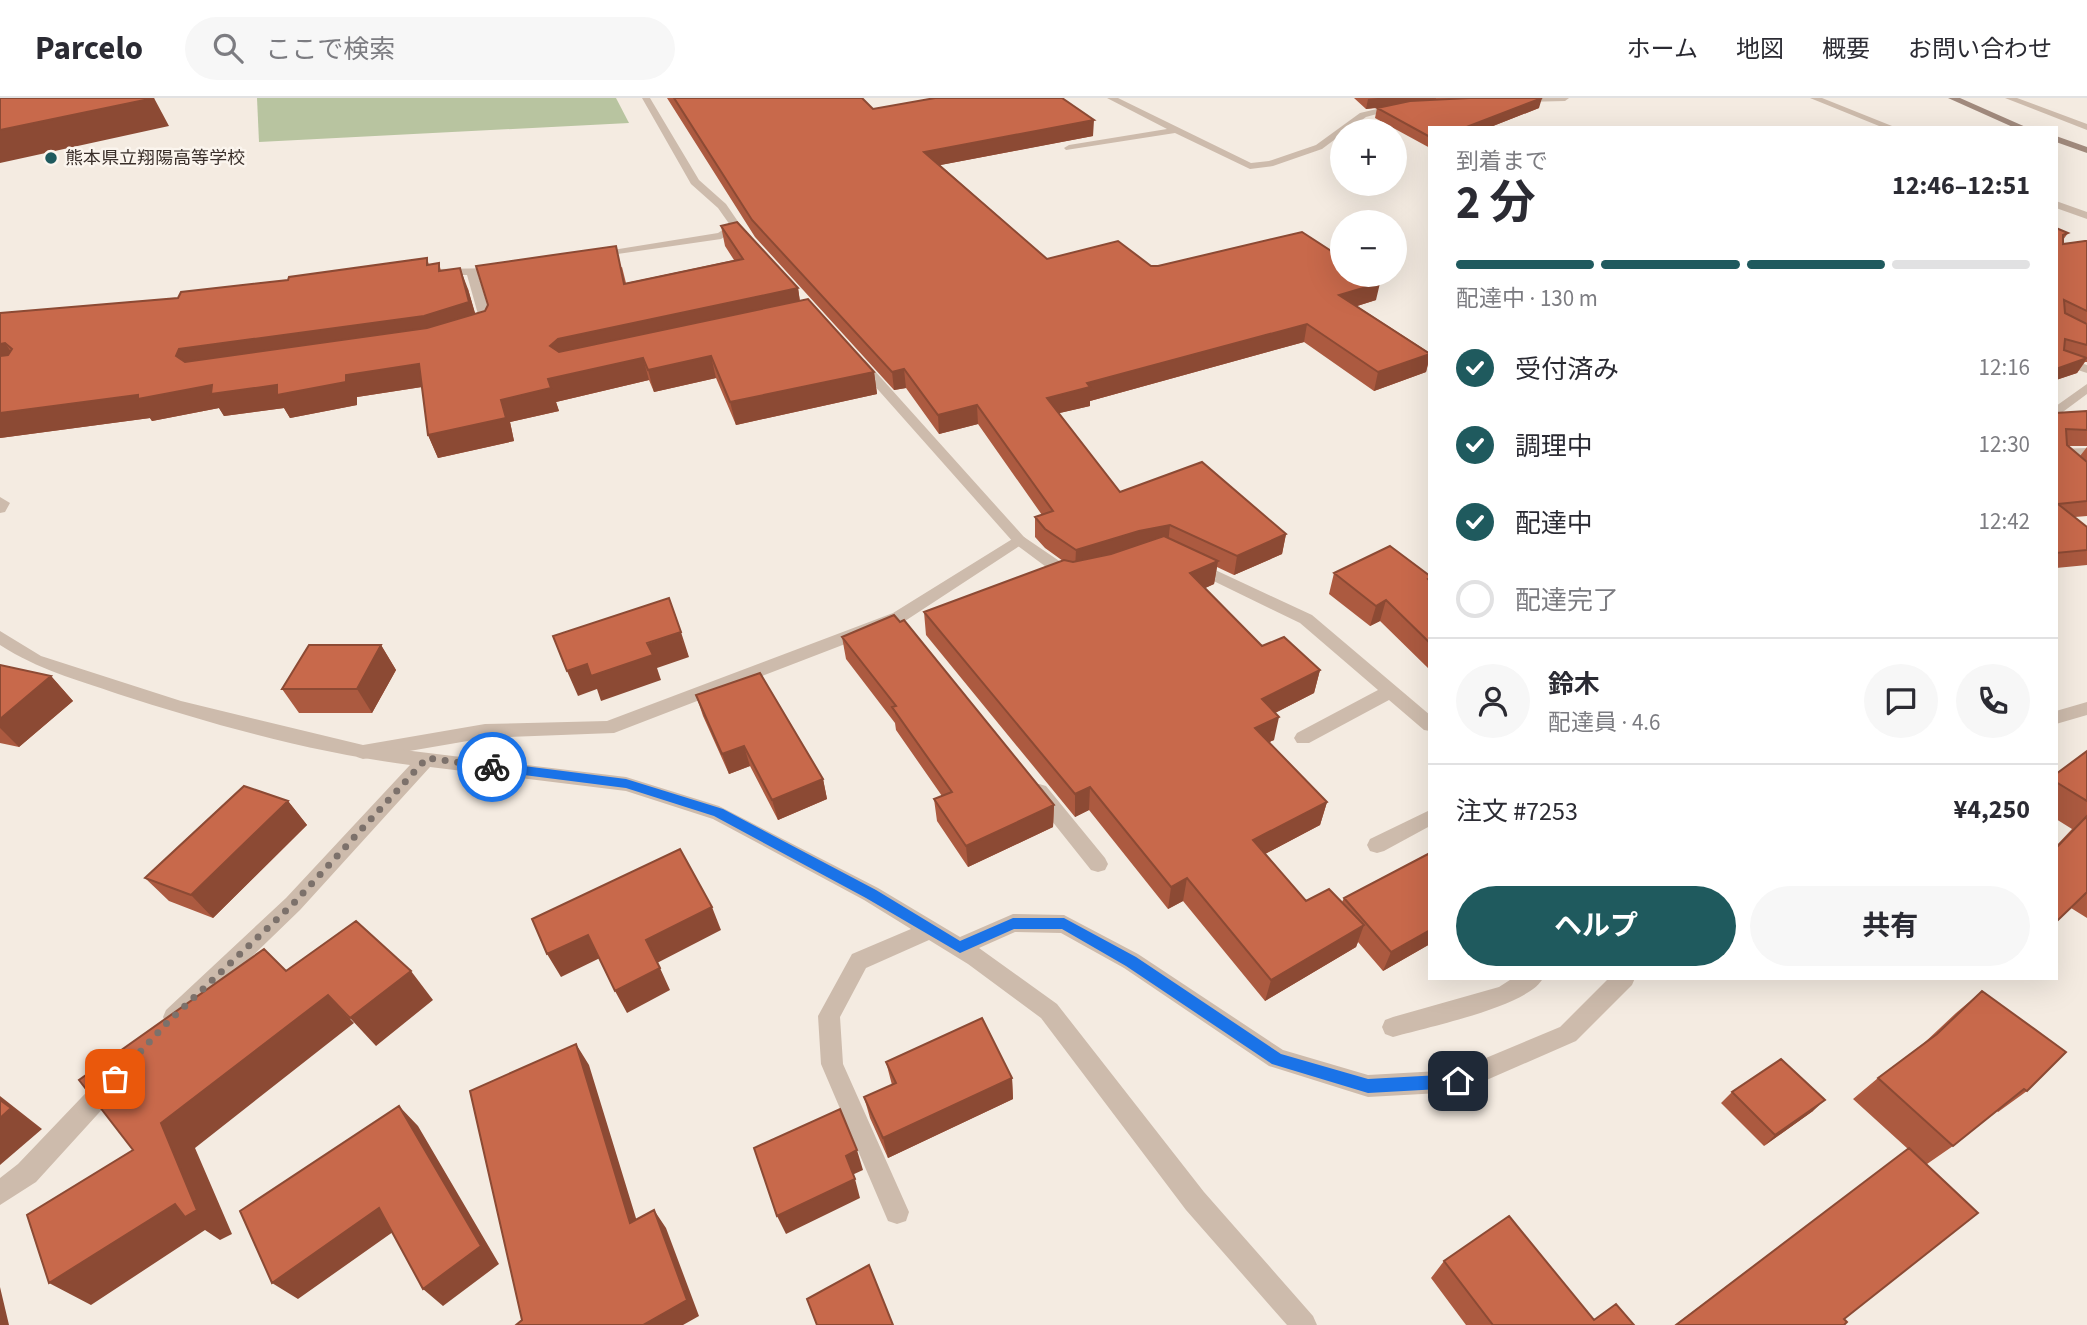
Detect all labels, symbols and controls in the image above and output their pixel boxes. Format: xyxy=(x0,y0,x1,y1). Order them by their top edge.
search box xyxy=(185,17,675,80)
text: Parcelo xyxy=(35,25,143,72)
icon: search xyxy=(209,29,247,67)
text: ここで検索 xyxy=(265,31,395,68)
text: ホーム xyxy=(1627,32,1698,67)
text: 地図 xyxy=(1736,32,1784,67)
text: 概要 xyxy=(1822,32,1870,67)
text: お問い合わせ xyxy=(1908,32,2052,67)
map controls xyxy=(1330,119,1407,287)
button: + xyxy=(1330,119,1407,196)
text: 到着まで xyxy=(1456,145,1548,178)
place label: 熊本県立翔陽高等学校 xyxy=(65,146,245,171)
marker: 熊本県立翔陽高等学校 xyxy=(43,150,59,166)
text: 12:46–12:51 xyxy=(1892,167,2030,204)
text: 2 分 xyxy=(1456,171,1536,236)
button: − xyxy=(1330,210,1407,287)
text: 配達中 · 130 m xyxy=(1456,282,1598,315)
icon: check xyxy=(1456,349,1494,387)
text: 受付済み xyxy=(1515,351,1619,388)
text: 12:16 xyxy=(1979,351,2030,384)
icon: check xyxy=(1456,426,1494,464)
text: 調理中 xyxy=(1515,428,1593,465)
text: 12:30 xyxy=(1979,428,2030,461)
icon: check xyxy=(1456,503,1494,541)
text: 配達中 xyxy=(1515,505,1593,542)
text: 12:42 xyxy=(1979,505,2030,538)
text: 配達完了 xyxy=(1515,582,1619,619)
button: person xyxy=(1456,664,1530,738)
button: chat xyxy=(1864,664,1938,738)
button: phone xyxy=(1956,664,2030,738)
text: 鈴木 xyxy=(1548,666,1600,703)
text: 配達員 · 4.6 xyxy=(1548,706,1661,739)
courier xyxy=(457,732,527,802)
icon: bike xyxy=(473,748,511,786)
text: ¥4,250 xyxy=(1954,791,2030,828)
text: 注文 #7253 xyxy=(1456,793,1578,830)
button: ヘルプ xyxy=(1456,886,1736,966)
button: 共有 xyxy=(1750,886,2030,966)
pin xyxy=(85,1049,145,1109)
pin xyxy=(1428,1051,1488,1111)
icon: bag xyxy=(96,1060,134,1098)
icon: home xyxy=(1439,1062,1477,1100)

